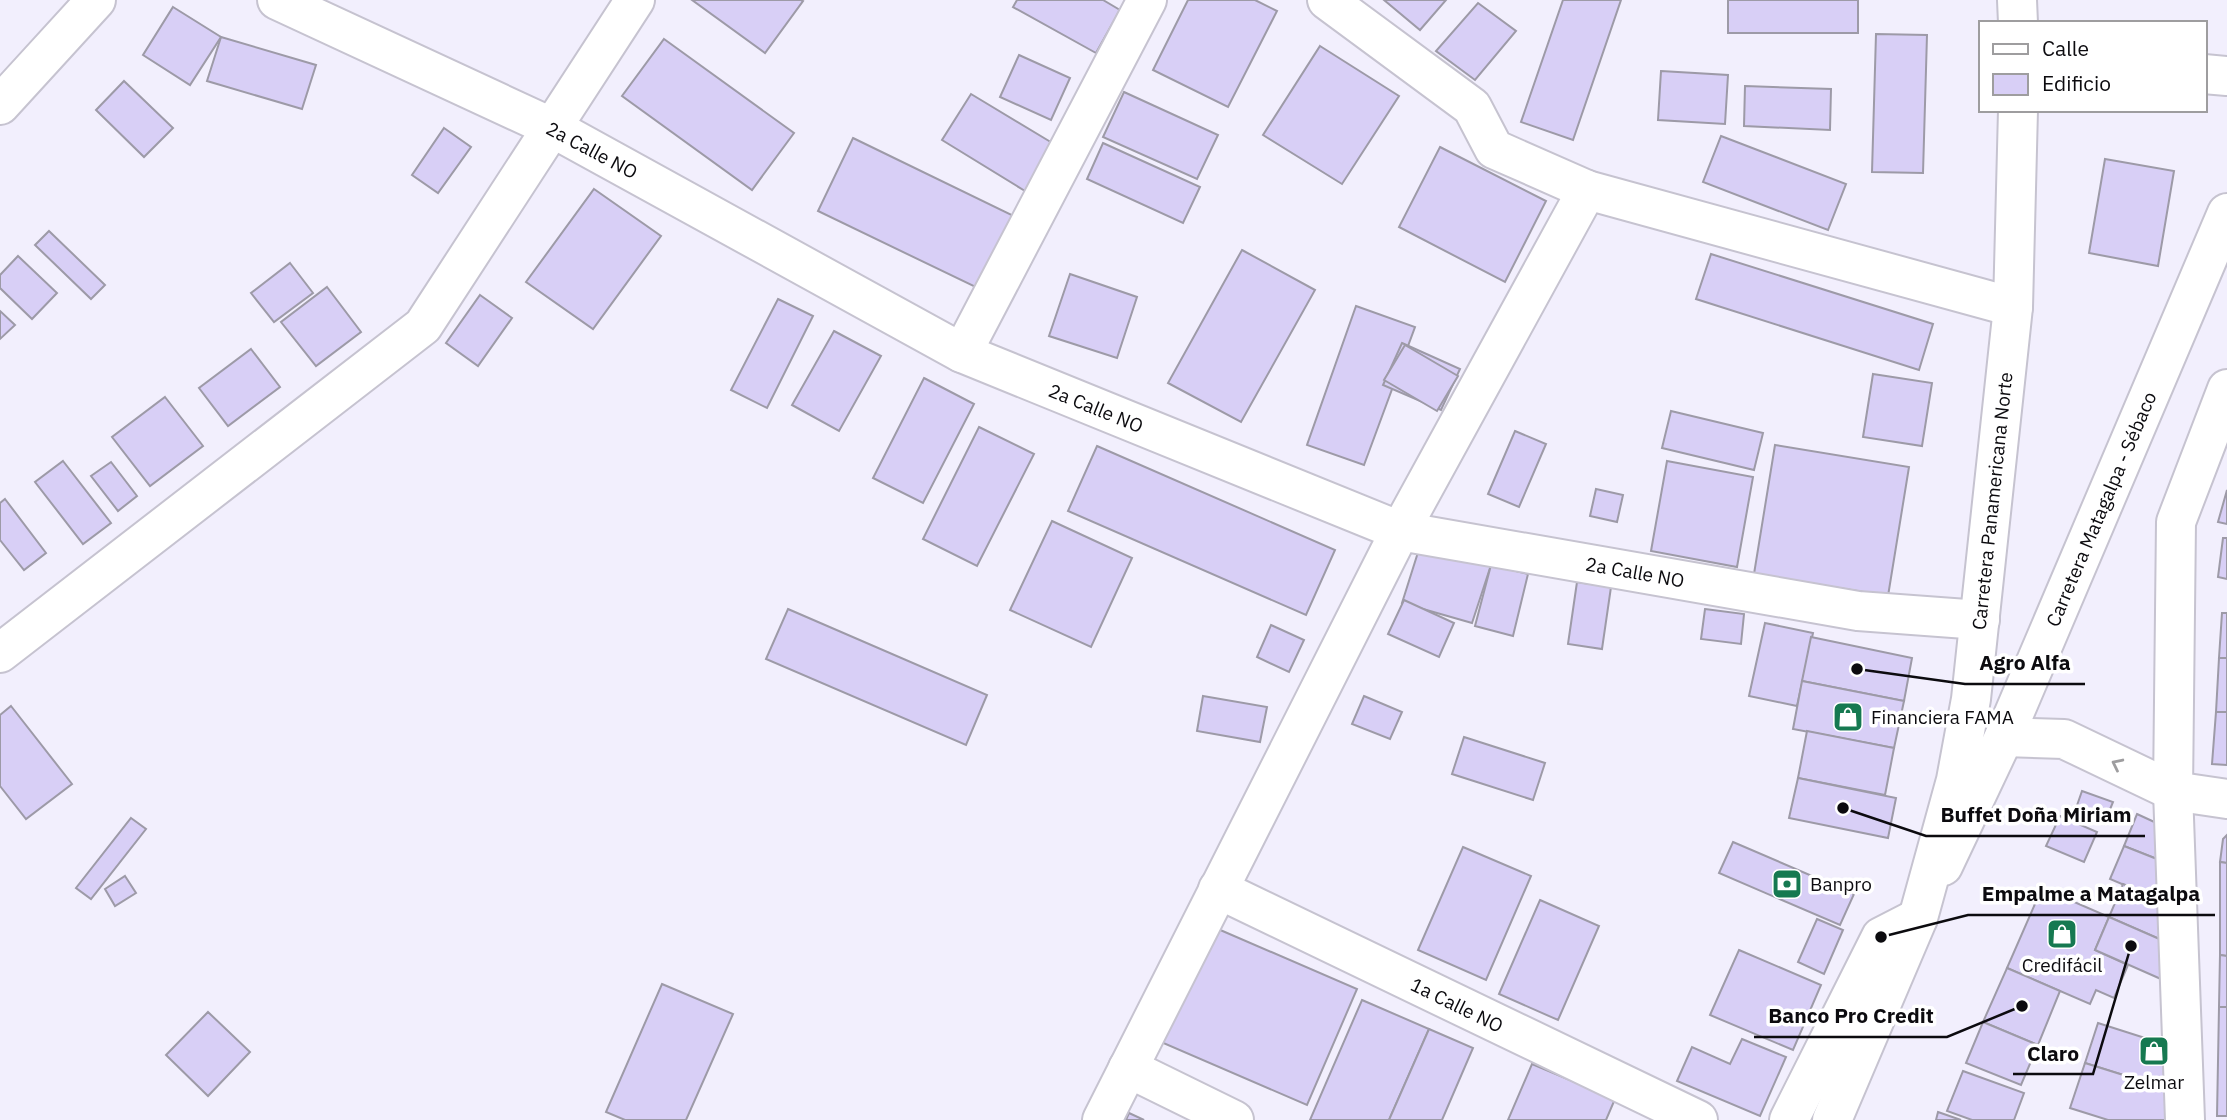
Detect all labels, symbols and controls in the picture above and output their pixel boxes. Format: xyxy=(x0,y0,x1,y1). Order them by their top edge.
legend xyxy=(1979,21,2206,112)
text: Calle xyxy=(2042,34,2089,62)
text: Edificio xyxy=(2042,69,2111,97)
street label: 2a Calle NO xyxy=(542,116,642,184)
street label: Carretera Panamericana Norte xyxy=(1967,371,2017,631)
street label: 2a Calle NO xyxy=(1045,378,1147,438)
street label: Carretera Matagalpa - Sébaco xyxy=(2041,388,2161,630)
street label: 2a Calle NO xyxy=(1584,551,1686,593)
callout: Agro Alfa xyxy=(1965,642,2085,684)
text: Agro Alfa xyxy=(1979,648,2071,676)
shop icon: Financiera FAMA xyxy=(1831,700,1865,734)
place label: Financiera FAMA xyxy=(1871,705,2014,729)
one-way arrow xyxy=(2112,758,2124,772)
callout: Buffet Doña Miriam xyxy=(1926,794,2145,836)
text: Buffet Doña Miriam xyxy=(1941,800,2131,828)
bank icon: Banpro xyxy=(1770,867,1804,901)
place label: Banpro xyxy=(1810,872,1872,896)
callout: Empalme a Matagalpa xyxy=(1968,873,2215,915)
text: Empalme a Matagalpa xyxy=(1982,879,2200,907)
shop icon: Credifácil xyxy=(2045,917,2079,951)
place label: Credifácil xyxy=(2022,953,2102,977)
street label: 1a Calle NO xyxy=(1407,972,1507,1038)
callout: Banco Pro Credit xyxy=(1754,995,1947,1037)
text: Banco Pro Credit xyxy=(1768,1001,1934,1029)
callout: Claro xyxy=(2013,1032,2093,1074)
shop icon: Zelmar xyxy=(2137,1034,2171,1068)
text: Claro xyxy=(2027,1039,2079,1067)
place label: Zelmar xyxy=(2124,1070,2184,1094)

